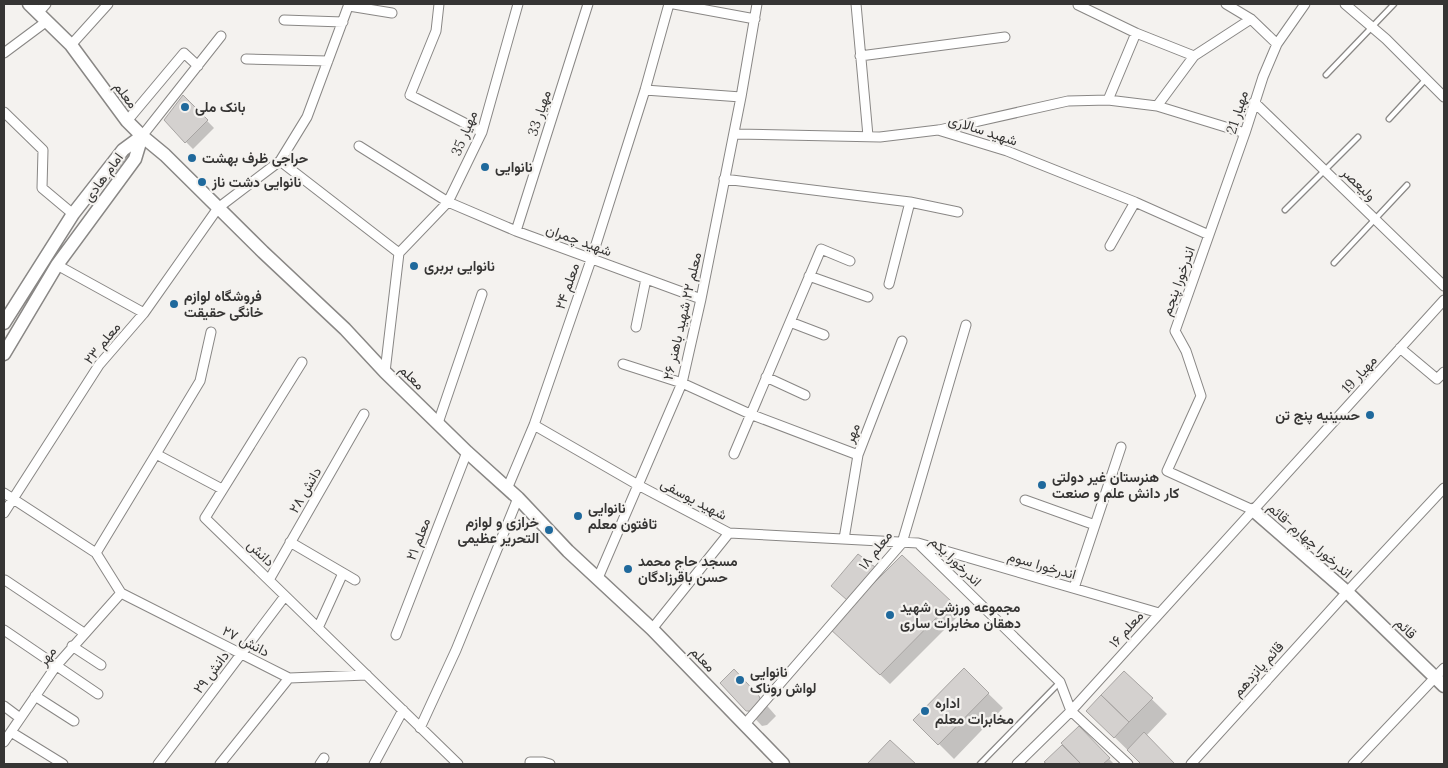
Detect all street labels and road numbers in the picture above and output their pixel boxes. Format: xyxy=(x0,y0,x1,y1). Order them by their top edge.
street label: معلم xyxy=(110,78,142,112)
street label: مهیار 33 xyxy=(523,88,555,138)
street label: مهیار 21 xyxy=(1222,88,1252,136)
street label: مهیار 35 xyxy=(447,108,481,158)
street label: شهید سالاری xyxy=(946,110,1020,150)
street label: امام هادی xyxy=(79,149,127,205)
street label: ولیعصر xyxy=(1337,163,1380,205)
street label: شهید چمران xyxy=(543,220,614,261)
street label: اندرخورا پنجم xyxy=(1157,244,1200,318)
street label: معلم ۲۲ شهید باهنر ۲۶ xyxy=(659,250,705,382)
street label: معلم ۲۴ xyxy=(551,260,583,312)
street label: معلم ۲۳ xyxy=(80,318,124,368)
street label: مهیار 19 xyxy=(1337,351,1381,397)
street label: معلم xyxy=(395,361,429,393)
street label: مهر xyxy=(840,421,864,446)
street label: دانش ۲۸ xyxy=(285,463,326,516)
street label: شهید یوسفی xyxy=(658,474,730,524)
street label: اندرخورا چهارم-قائم xyxy=(1263,498,1356,583)
street label: معلم ۲۱ xyxy=(402,515,434,563)
street label: معلم ۱۸ xyxy=(854,527,896,573)
street label: اندرخورا یکم xyxy=(926,532,986,590)
street label: دانش xyxy=(244,536,279,571)
street label: اندرخورا سوم xyxy=(1006,547,1078,583)
street label: معلم ۱۶ xyxy=(1105,607,1147,651)
street label: قائم xyxy=(1391,613,1421,643)
street label: دانش ۲۷ xyxy=(219,622,273,661)
street label: قائم پانزدهم xyxy=(1228,638,1288,701)
street label: معلم xyxy=(687,642,719,676)
street label: مهر xyxy=(33,643,60,670)
street label: دانش ٢٩ xyxy=(189,647,233,697)

